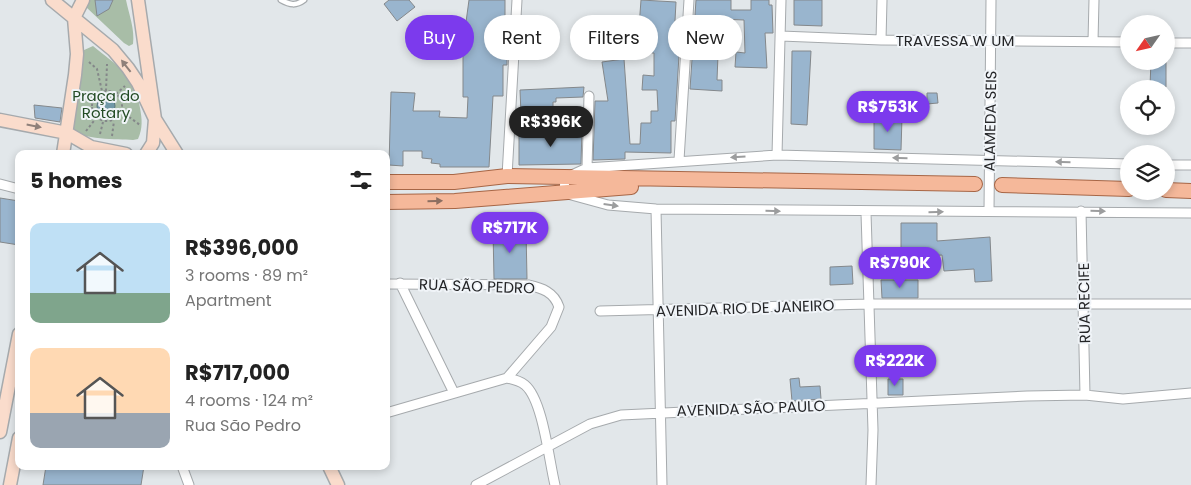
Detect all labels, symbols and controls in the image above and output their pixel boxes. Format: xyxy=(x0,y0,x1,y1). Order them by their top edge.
chip: Buy xyxy=(405,15,474,60)
chip: Rent xyxy=(484,15,560,60)
chip: Filters xyxy=(570,15,658,60)
chip: New xyxy=(668,15,742,60)
north arrow xyxy=(1120,15,1175,70)
map controls xyxy=(1120,15,1175,200)
street label: TRAVESSA W UM xyxy=(896,30,1014,51)
one-way arrow xyxy=(121,60,131,73)
street label: ALAMEDA SEIS xyxy=(979,70,1001,172)
button: locate xyxy=(1120,80,1175,135)
park label: Praça do Rotary xyxy=(72,85,140,123)
pin: R$753K xyxy=(847,90,929,133)
text: R$753K xyxy=(858,95,918,118)
pin: R$396K xyxy=(510,106,592,148)
text: R$396K xyxy=(520,110,582,133)
one-way arrow xyxy=(26,123,42,131)
button: layers xyxy=(1120,145,1175,200)
one-way arrow xyxy=(729,154,745,162)
one-way arrow xyxy=(892,154,908,162)
one-way arrow xyxy=(1054,158,1070,166)
text: 5 homes xyxy=(30,166,123,195)
icon: filters xyxy=(347,166,375,194)
one-way arrow xyxy=(427,197,443,205)
one-way arrow xyxy=(604,201,620,209)
one-way arrow xyxy=(766,207,782,215)
one-way arrow xyxy=(928,208,944,216)
one-way arrow xyxy=(1091,208,1107,216)
pin: R$717K xyxy=(469,212,551,254)
text: R$717K xyxy=(482,216,538,239)
text: R$396,000 xyxy=(185,233,299,262)
icon: home xyxy=(70,243,130,303)
pin: R$790K xyxy=(859,246,941,289)
text: R$790K xyxy=(870,251,930,274)
street label: RUA RECIFE xyxy=(1073,262,1095,344)
text: 3 rooms · 89 m² xyxy=(185,264,308,287)
street label: RUA SÃO PEDRO xyxy=(419,273,536,299)
text: Apartment xyxy=(185,289,272,312)
street label: AVENIDA RIO DE JANEIRO xyxy=(655,294,835,322)
pin: R$222K xyxy=(854,344,936,387)
text: R$222K xyxy=(865,349,925,372)
text: R$717,000 xyxy=(185,358,290,387)
icon: home xyxy=(70,368,130,428)
text: 4 rooms · 124 m² xyxy=(185,389,313,412)
street label: AVENIDA SÃO PAULO xyxy=(676,395,826,421)
text: Rua São Pedro xyxy=(185,414,301,437)

